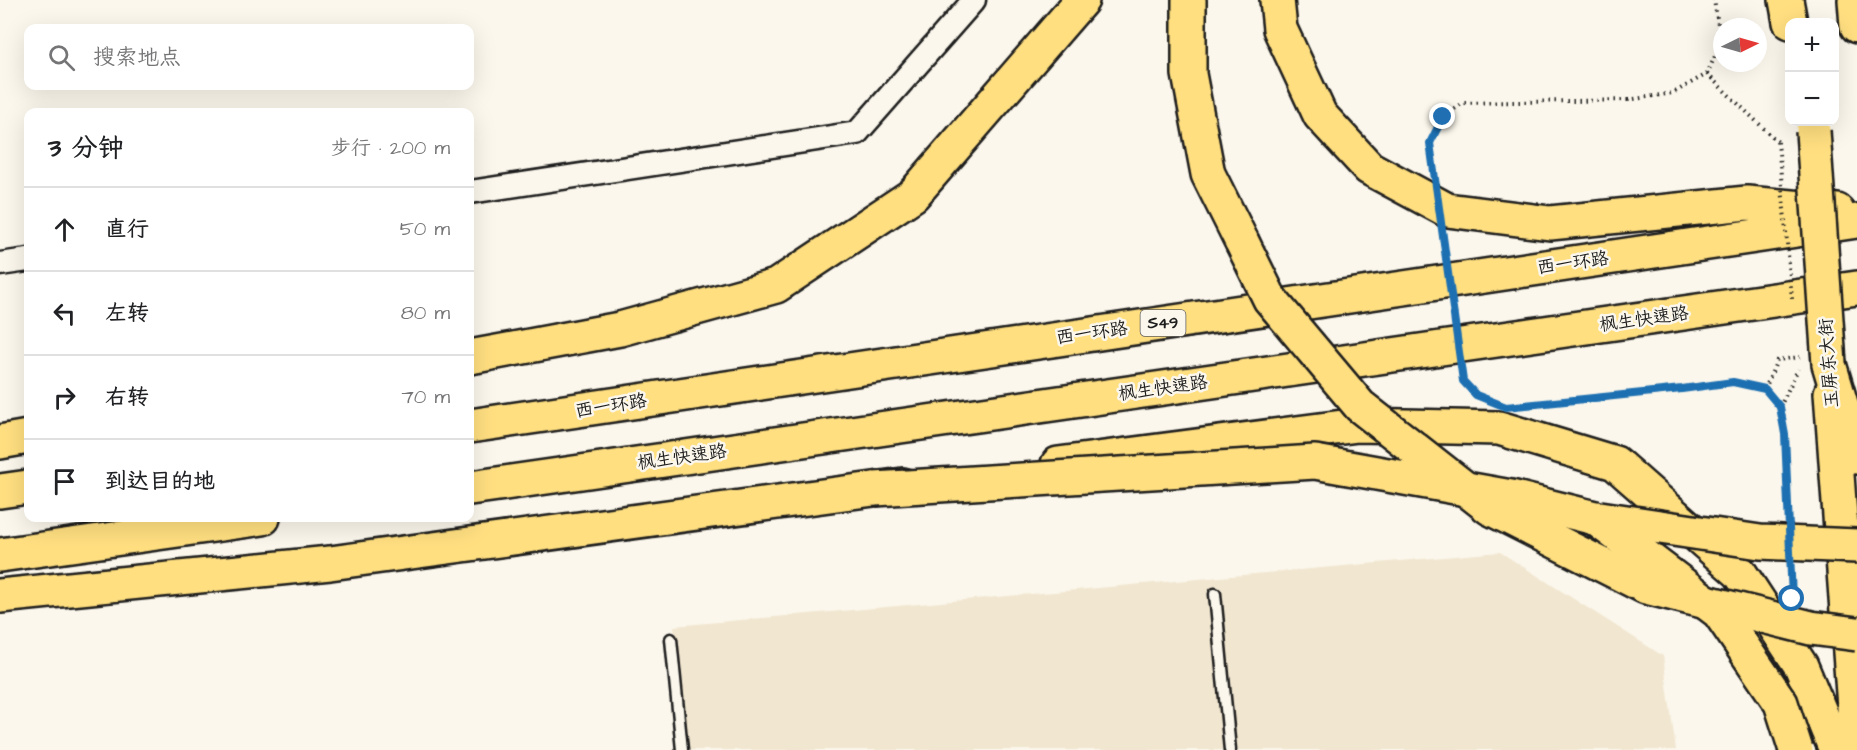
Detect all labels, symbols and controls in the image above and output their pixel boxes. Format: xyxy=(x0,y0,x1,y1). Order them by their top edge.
north arrow xyxy=(1713,18,1767,72)
map controls xyxy=(1785,18,1839,126)
button: + xyxy=(1785,18,1839,72)
search box xyxy=(24,24,474,90)
icon: search xyxy=(45,41,78,74)
text: 搜索地点 xyxy=(93,42,181,73)
button: − xyxy=(1785,72,1839,126)
route end xyxy=(1429,103,1455,129)
text: 3 分钟 xyxy=(48,130,124,166)
text: 步行 · 200 m xyxy=(331,134,450,162)
icon: ahead xyxy=(48,213,81,246)
text: 直行 xyxy=(105,214,149,245)
text: 50 m xyxy=(400,215,450,243)
street label: 西一环路 xyxy=(1536,246,1610,280)
icon: left xyxy=(48,297,81,330)
text: 左转 xyxy=(105,298,149,329)
text: 80 m xyxy=(401,299,450,327)
street label: 枫生快速路 xyxy=(1598,300,1690,338)
road number: S49 xyxy=(1140,310,1186,336)
street label: 西一环路 xyxy=(1055,316,1129,350)
street label: 玉屏东大街 xyxy=(1813,317,1845,409)
street label: 枫生快速路 xyxy=(1117,369,1209,407)
icon: right xyxy=(48,381,81,414)
text: 右转 xyxy=(105,382,149,413)
text: 70 m xyxy=(402,383,450,411)
street label: 西一环路 xyxy=(573,388,649,424)
street label: 枫生快速路 xyxy=(636,438,728,476)
icon: arrive xyxy=(48,465,81,498)
text: 到达目的地 xyxy=(105,466,215,497)
route start xyxy=(1778,585,1804,611)

